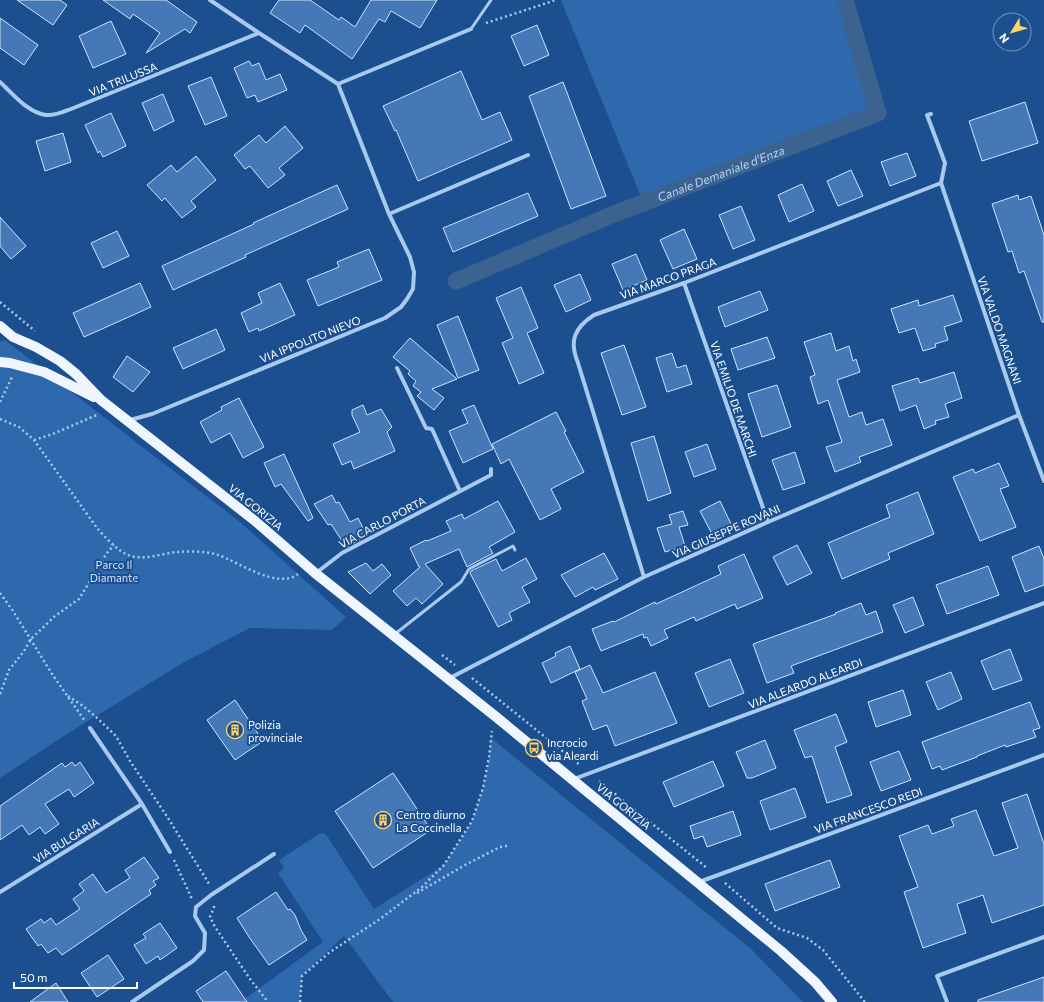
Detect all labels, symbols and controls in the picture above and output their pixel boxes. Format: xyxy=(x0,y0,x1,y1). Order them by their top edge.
north arrow xyxy=(992,12,1032,52)
text: N xyxy=(996,31,1011,46)
street label: VIA TRILUSSA xyxy=(87,59,159,99)
water label: Canale Demaniale d'Enza xyxy=(655,142,786,204)
street label: VIA MARCO PRAGA xyxy=(618,254,718,301)
street label: VIA VALDO MAGNANI xyxy=(975,274,1025,386)
street label: VIA IPPOLITO NIEVO xyxy=(258,313,362,365)
street label: VIA EMILIO DE MARCHI xyxy=(708,339,760,459)
street label: VIA GORIZIA xyxy=(226,481,286,533)
street label: VIA CARLO PORTA xyxy=(336,493,428,550)
street label: VIA GIUSEPPE ROVANI xyxy=(670,501,782,561)
park label: Parco Il Diamante xyxy=(90,558,138,584)
street label: VIA ALEARDO ALEARDI xyxy=(746,655,864,711)
place label: Polizia provinciale xyxy=(248,718,303,744)
building icon: Polizia provinciale xyxy=(225,720,245,740)
place label: Incrocio via Aleardi xyxy=(547,736,599,762)
bus stop icon: Incrocio via Aleardi xyxy=(524,738,544,758)
street label: VIA GORIZIA xyxy=(594,780,654,832)
street label: VIA FRANCESCO REDI xyxy=(812,784,924,836)
place label: Centro diurno La Coccinella xyxy=(396,808,466,834)
building icon: Centro diurno La Coccinella xyxy=(373,810,393,830)
street label: VIA BULGARIA xyxy=(31,814,102,865)
scale bar xyxy=(14,964,137,990)
text: 50 m xyxy=(20,970,48,984)

